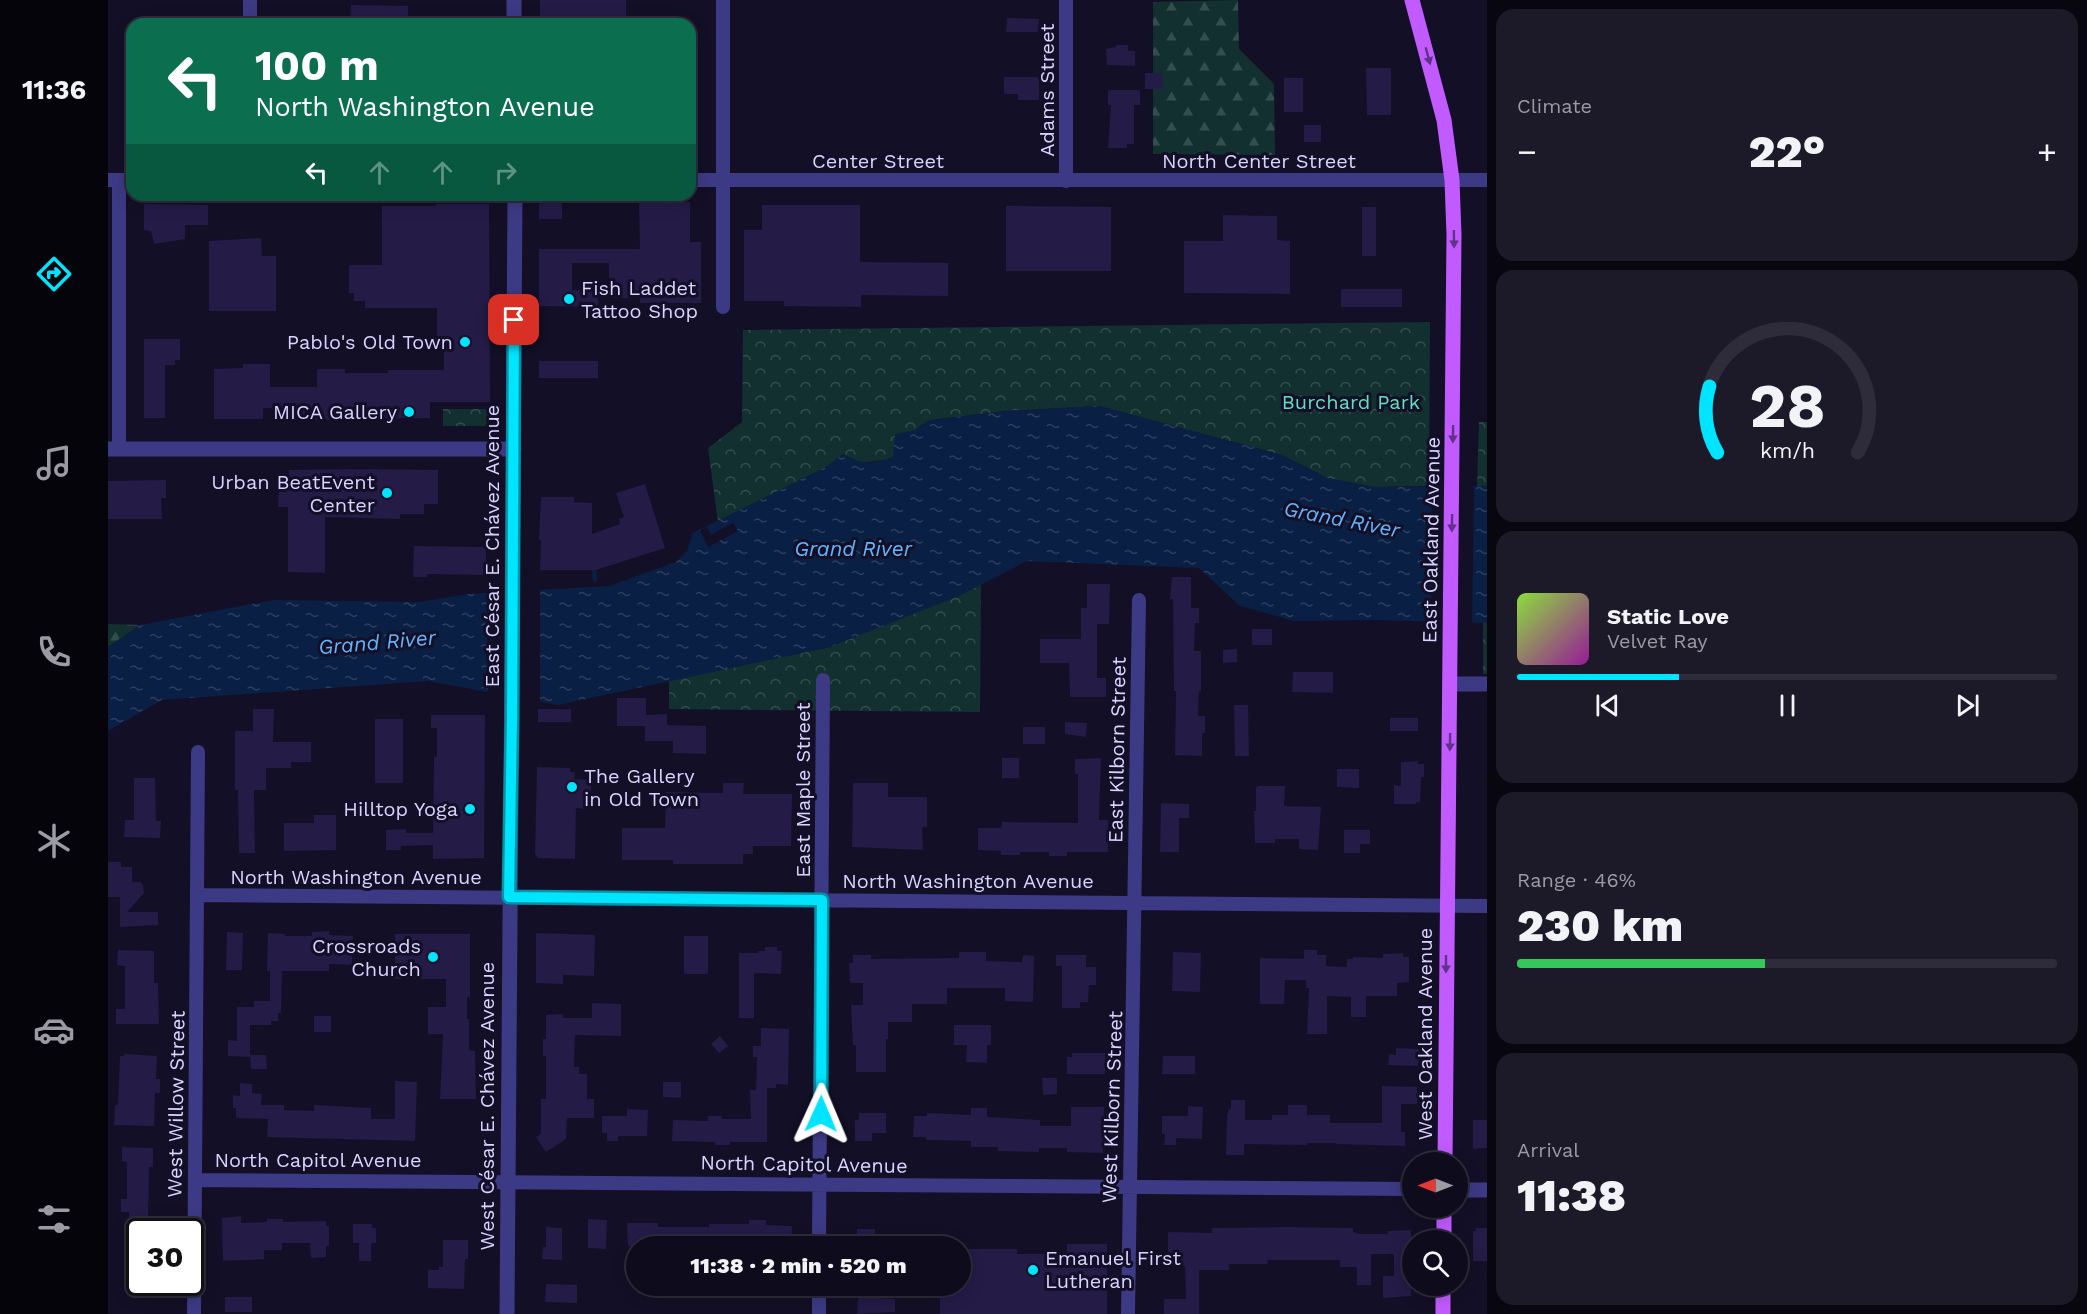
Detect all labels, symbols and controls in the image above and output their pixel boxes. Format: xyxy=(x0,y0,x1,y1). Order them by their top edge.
street label: Adams Street xyxy=(1035,23,1059,157)
text: 100 m xyxy=(255,41,379,90)
icon: left xyxy=(156,42,234,120)
one-way arrow xyxy=(1423,47,1433,66)
text: 11:36 xyxy=(22,74,86,106)
text: North Washington Avenue xyxy=(255,91,595,123)
text: Climate xyxy=(1517,94,1592,118)
text: 22° xyxy=(1749,125,1825,178)
text: − xyxy=(1517,132,1537,171)
text: + xyxy=(2037,132,2057,171)
street label: Center Street xyxy=(812,149,945,173)
street label: North Center Street xyxy=(1162,149,1357,173)
icon: left xyxy=(300,156,333,189)
icon: ahead xyxy=(363,156,396,189)
icon: ahead xyxy=(426,156,459,189)
icon: right xyxy=(489,156,522,189)
one-way arrow xyxy=(1449,229,1459,248)
icon: directions xyxy=(33,253,75,295)
place label: Fish Laddet Tattoo Shop xyxy=(581,276,698,323)
marker: Fish Laddet Tattoo Shop xyxy=(562,292,576,306)
pin xyxy=(488,294,539,345)
icon: arrive xyxy=(497,303,530,336)
place label: Pablo's Old Town xyxy=(287,330,453,354)
marker: Pablo's Old Town xyxy=(458,335,472,349)
text: 28 xyxy=(1749,369,1825,442)
park label: Burchard Park xyxy=(1282,390,1420,414)
place label: MICA Gallery xyxy=(273,400,398,424)
marker: MICA Gallery xyxy=(402,405,416,419)
street label: East César E. Chávez Avenue xyxy=(480,405,504,687)
one-way arrow xyxy=(1448,424,1458,443)
street label: East Oakland Avenue xyxy=(1417,437,1445,643)
text: km/h xyxy=(1759,438,1815,463)
icon: music xyxy=(33,442,75,484)
place label: Urban BeatEvent Center xyxy=(211,470,376,517)
marker: Urban BeatEvent Center xyxy=(380,486,394,500)
water label: Grand River xyxy=(1282,495,1403,543)
one-way arrow xyxy=(1447,514,1457,533)
water label: Grand River xyxy=(794,536,913,561)
text: Static Love xyxy=(1607,604,1729,629)
water label: Grand River xyxy=(317,624,438,660)
text: Velvet Ray xyxy=(1607,629,1708,653)
icon: phone xyxy=(33,631,75,673)
street label: East Kilborn Street xyxy=(1103,656,1131,843)
icon: previous xyxy=(1591,689,1624,722)
icon: pause xyxy=(1771,689,1804,722)
icon: next xyxy=(1951,689,1984,722)
street label: East Maple Street xyxy=(791,702,815,878)
one-way arrow xyxy=(1445,733,1455,752)
place label: The Gallery in Old Town xyxy=(584,764,699,811)
marker: The Gallery in Old Town xyxy=(565,780,579,794)
place label: Hilltop Yoga xyxy=(343,797,458,821)
marker: Hilltop Yoga xyxy=(463,802,477,816)
icon: climate xyxy=(33,820,75,862)
street label: North Washington Avenue xyxy=(230,865,482,889)
text: Range · 46% xyxy=(1517,868,1636,892)
street label: North Washington Avenue xyxy=(842,869,1094,893)
text: 230 km xyxy=(1517,899,1683,952)
street label: West Oakland Avenue xyxy=(1413,928,1437,1140)
place label: Crossroads Church xyxy=(312,934,421,981)
marker: Crossroads Church xyxy=(426,950,440,964)
one-way arrow xyxy=(1441,954,1451,973)
street label: West César E. Chávez Avenue xyxy=(475,962,499,1250)
icon: car xyxy=(33,1009,75,1051)
street label: West Willow Street xyxy=(162,1010,190,1198)
street label: West Kilborn Street xyxy=(1097,1010,1127,1204)
position arrow xyxy=(789,1082,853,1146)
text: Arrival xyxy=(1517,1138,1579,1162)
street label: North Capitol Avenue xyxy=(214,1148,422,1172)
street label: North Capitol Avenue xyxy=(700,1150,908,1178)
north arrow xyxy=(1402,1152,1468,1218)
map controls xyxy=(1402,1152,1468,1296)
text: 11:38 xyxy=(1517,1169,1626,1222)
icon: filters xyxy=(33,1198,75,1240)
speed limit sign: 30 xyxy=(126,1218,204,1296)
button: search xyxy=(1402,1230,1468,1296)
place label: Emanuel First Lutheran xyxy=(1045,1246,1181,1293)
text: 11:38 · 2 min · 520 m xyxy=(690,1253,907,1278)
marker: Emanuel First Lutheran xyxy=(1026,1263,1040,1277)

